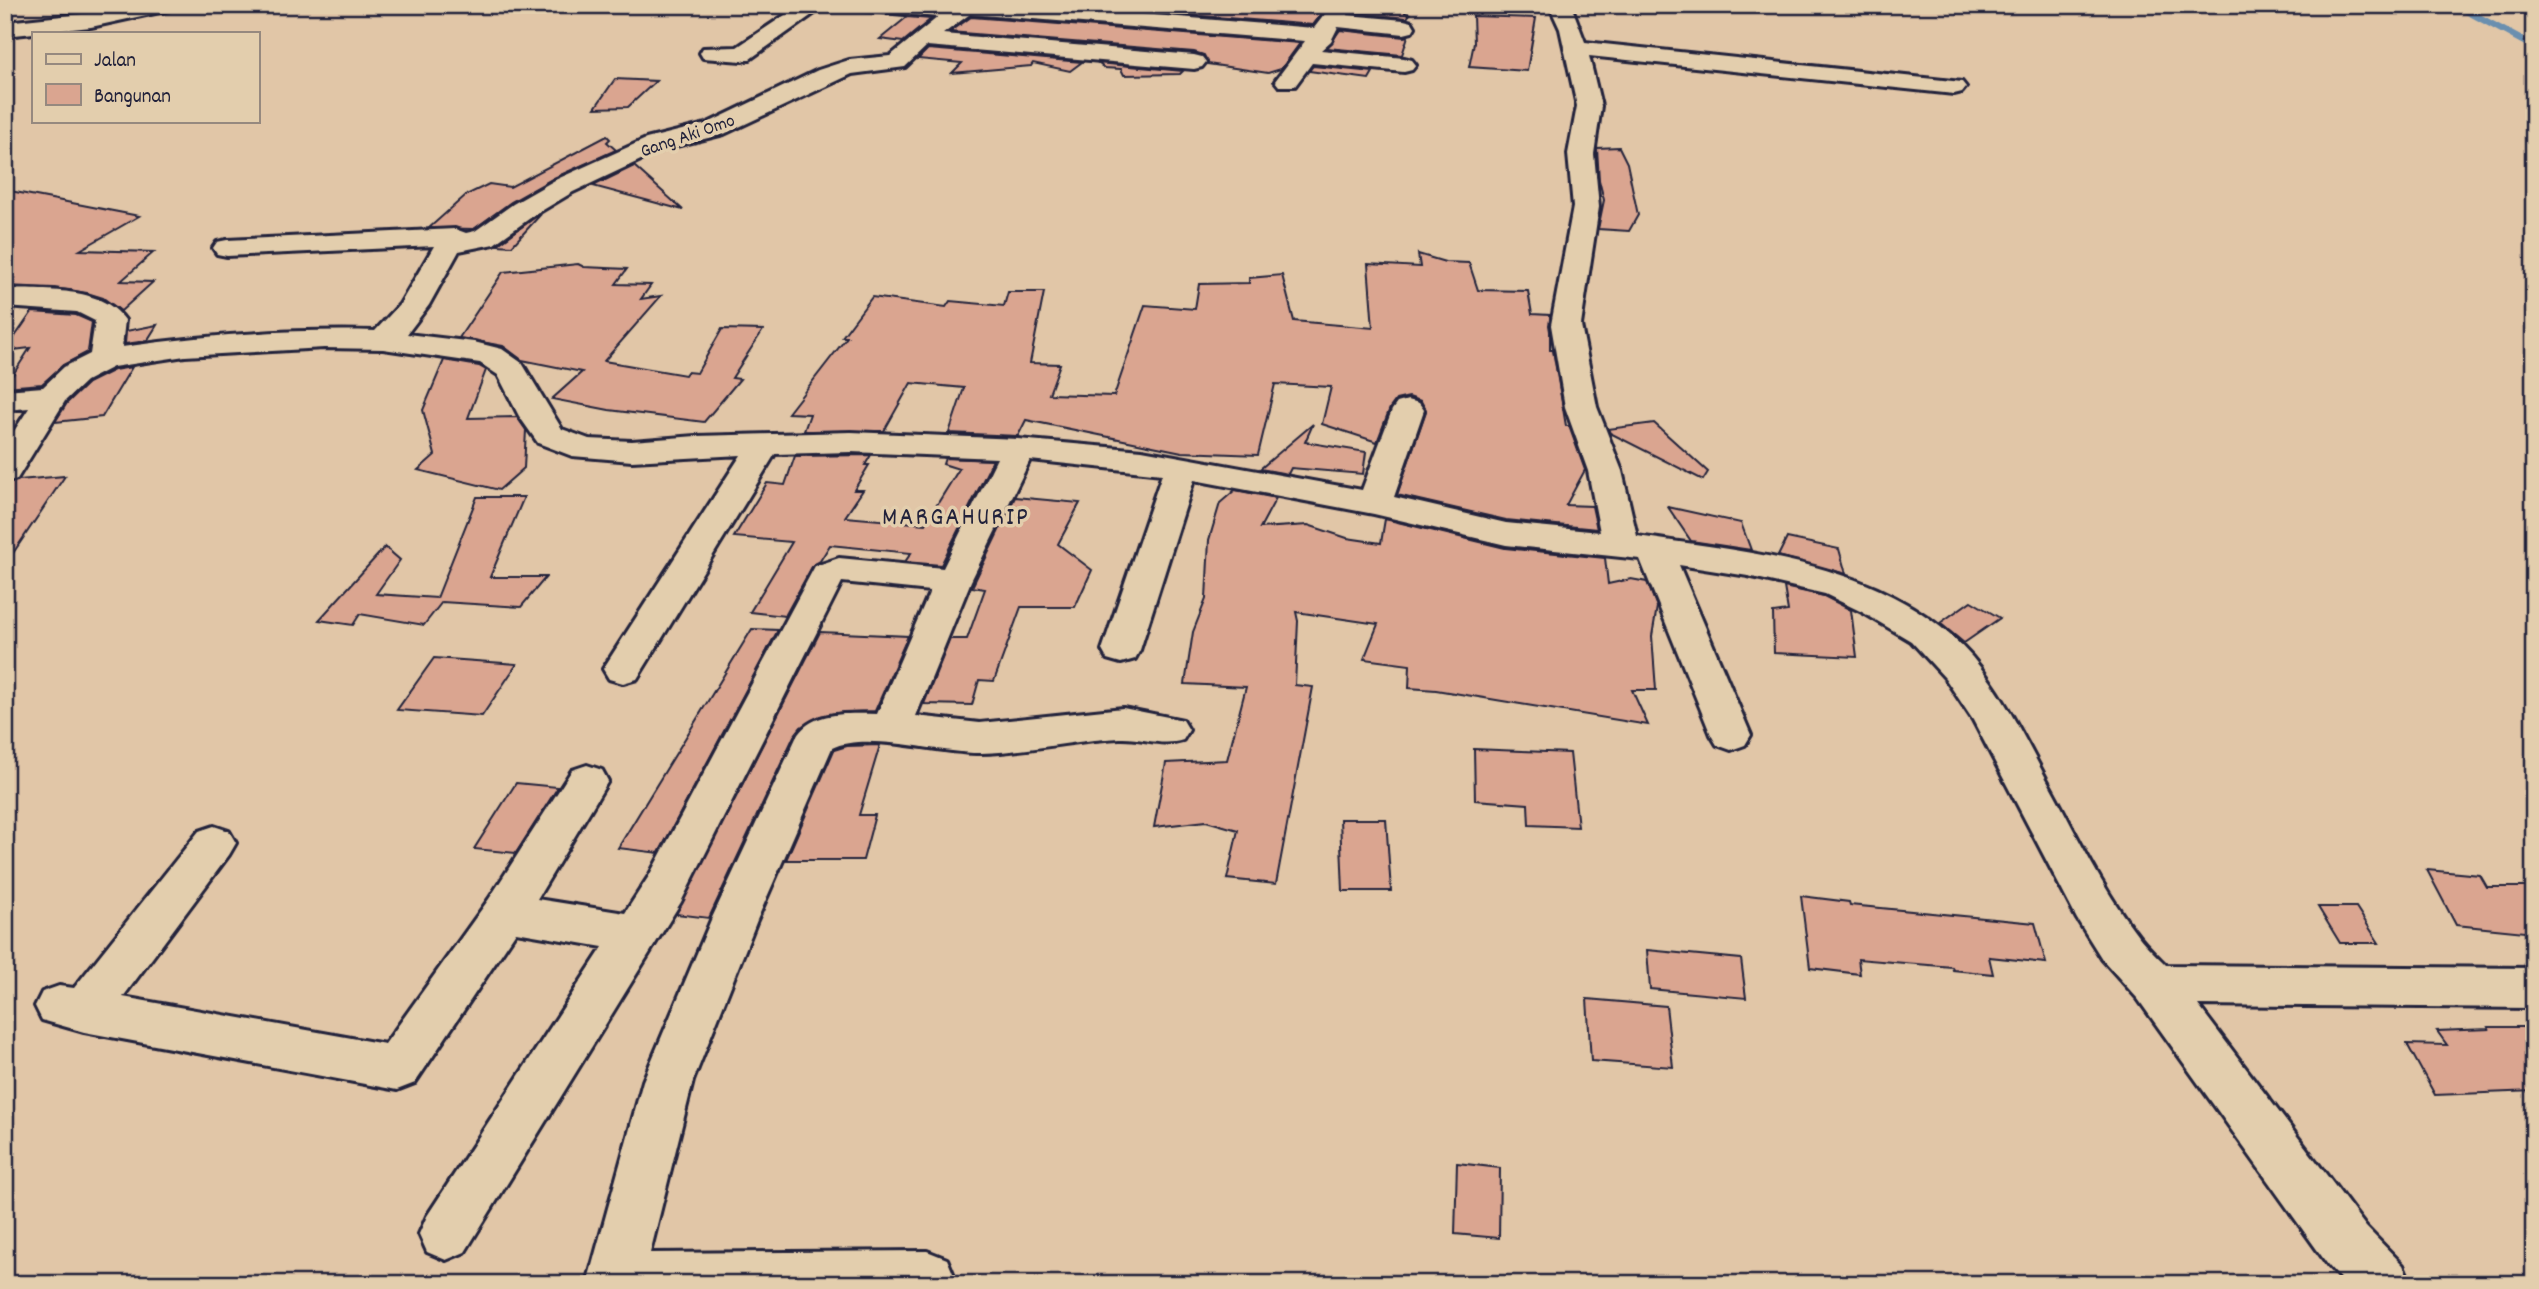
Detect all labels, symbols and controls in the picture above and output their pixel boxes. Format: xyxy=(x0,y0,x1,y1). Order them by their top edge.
legend xyxy=(32,32,259,122)
text: Jalan xyxy=(94,47,136,77)
text: Bangunan xyxy=(94,83,171,113)
street label: Gang Aki Omo xyxy=(637,109,739,166)
district label: MARGAHURIP xyxy=(882,500,1030,537)

